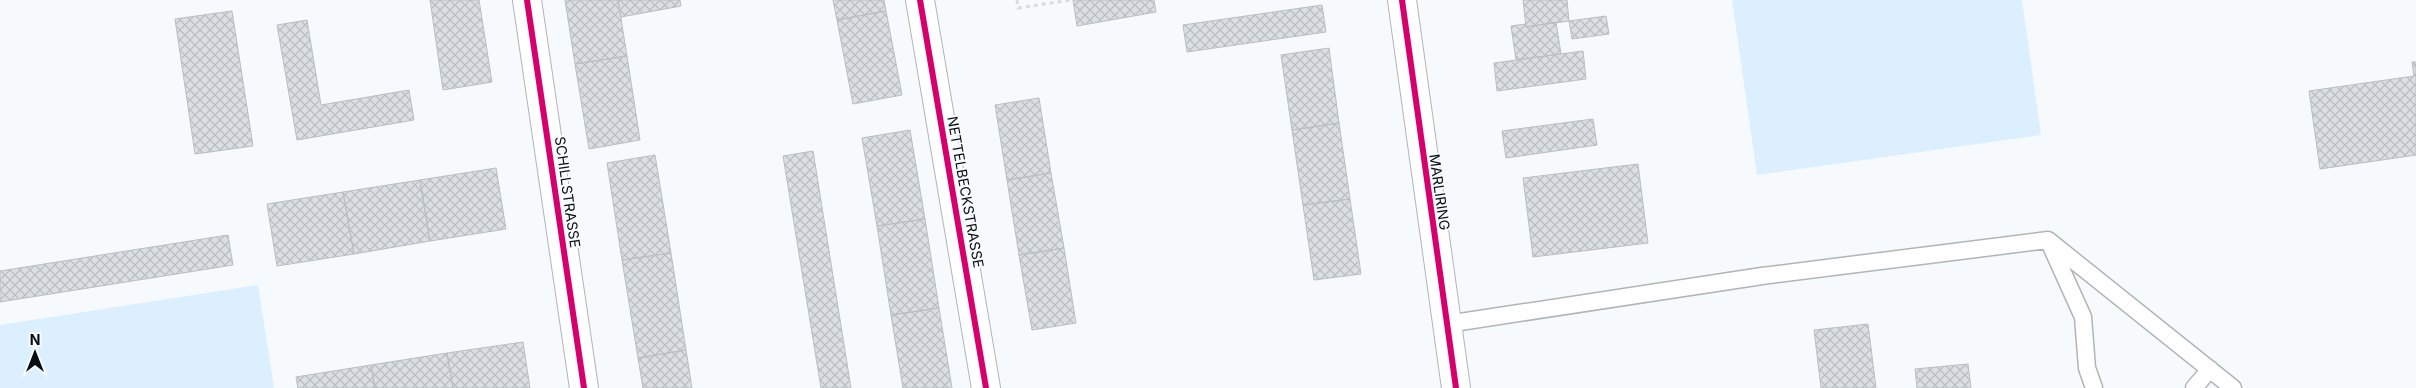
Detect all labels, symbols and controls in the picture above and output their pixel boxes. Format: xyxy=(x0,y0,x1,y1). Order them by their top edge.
street label: NETTELBECKSTRASSE xyxy=(944,115,988,269)
street label: SCHILLSTRASSE xyxy=(552,135,584,249)
street label: MARLIRING xyxy=(1426,153,1454,231)
north arrow xyxy=(10,328,60,378)
text: N xyxy=(30,331,40,348)

